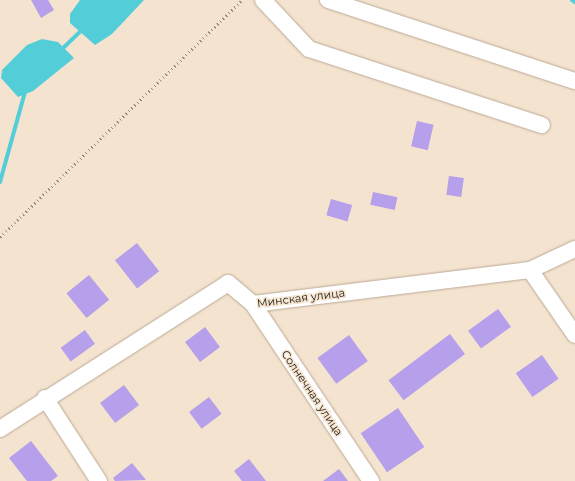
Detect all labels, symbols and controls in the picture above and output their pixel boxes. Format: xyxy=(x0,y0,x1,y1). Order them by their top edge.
street label: Минская улица xyxy=(256,286,346,310)
street label: Солнечная улица xyxy=(279,348,345,438)

